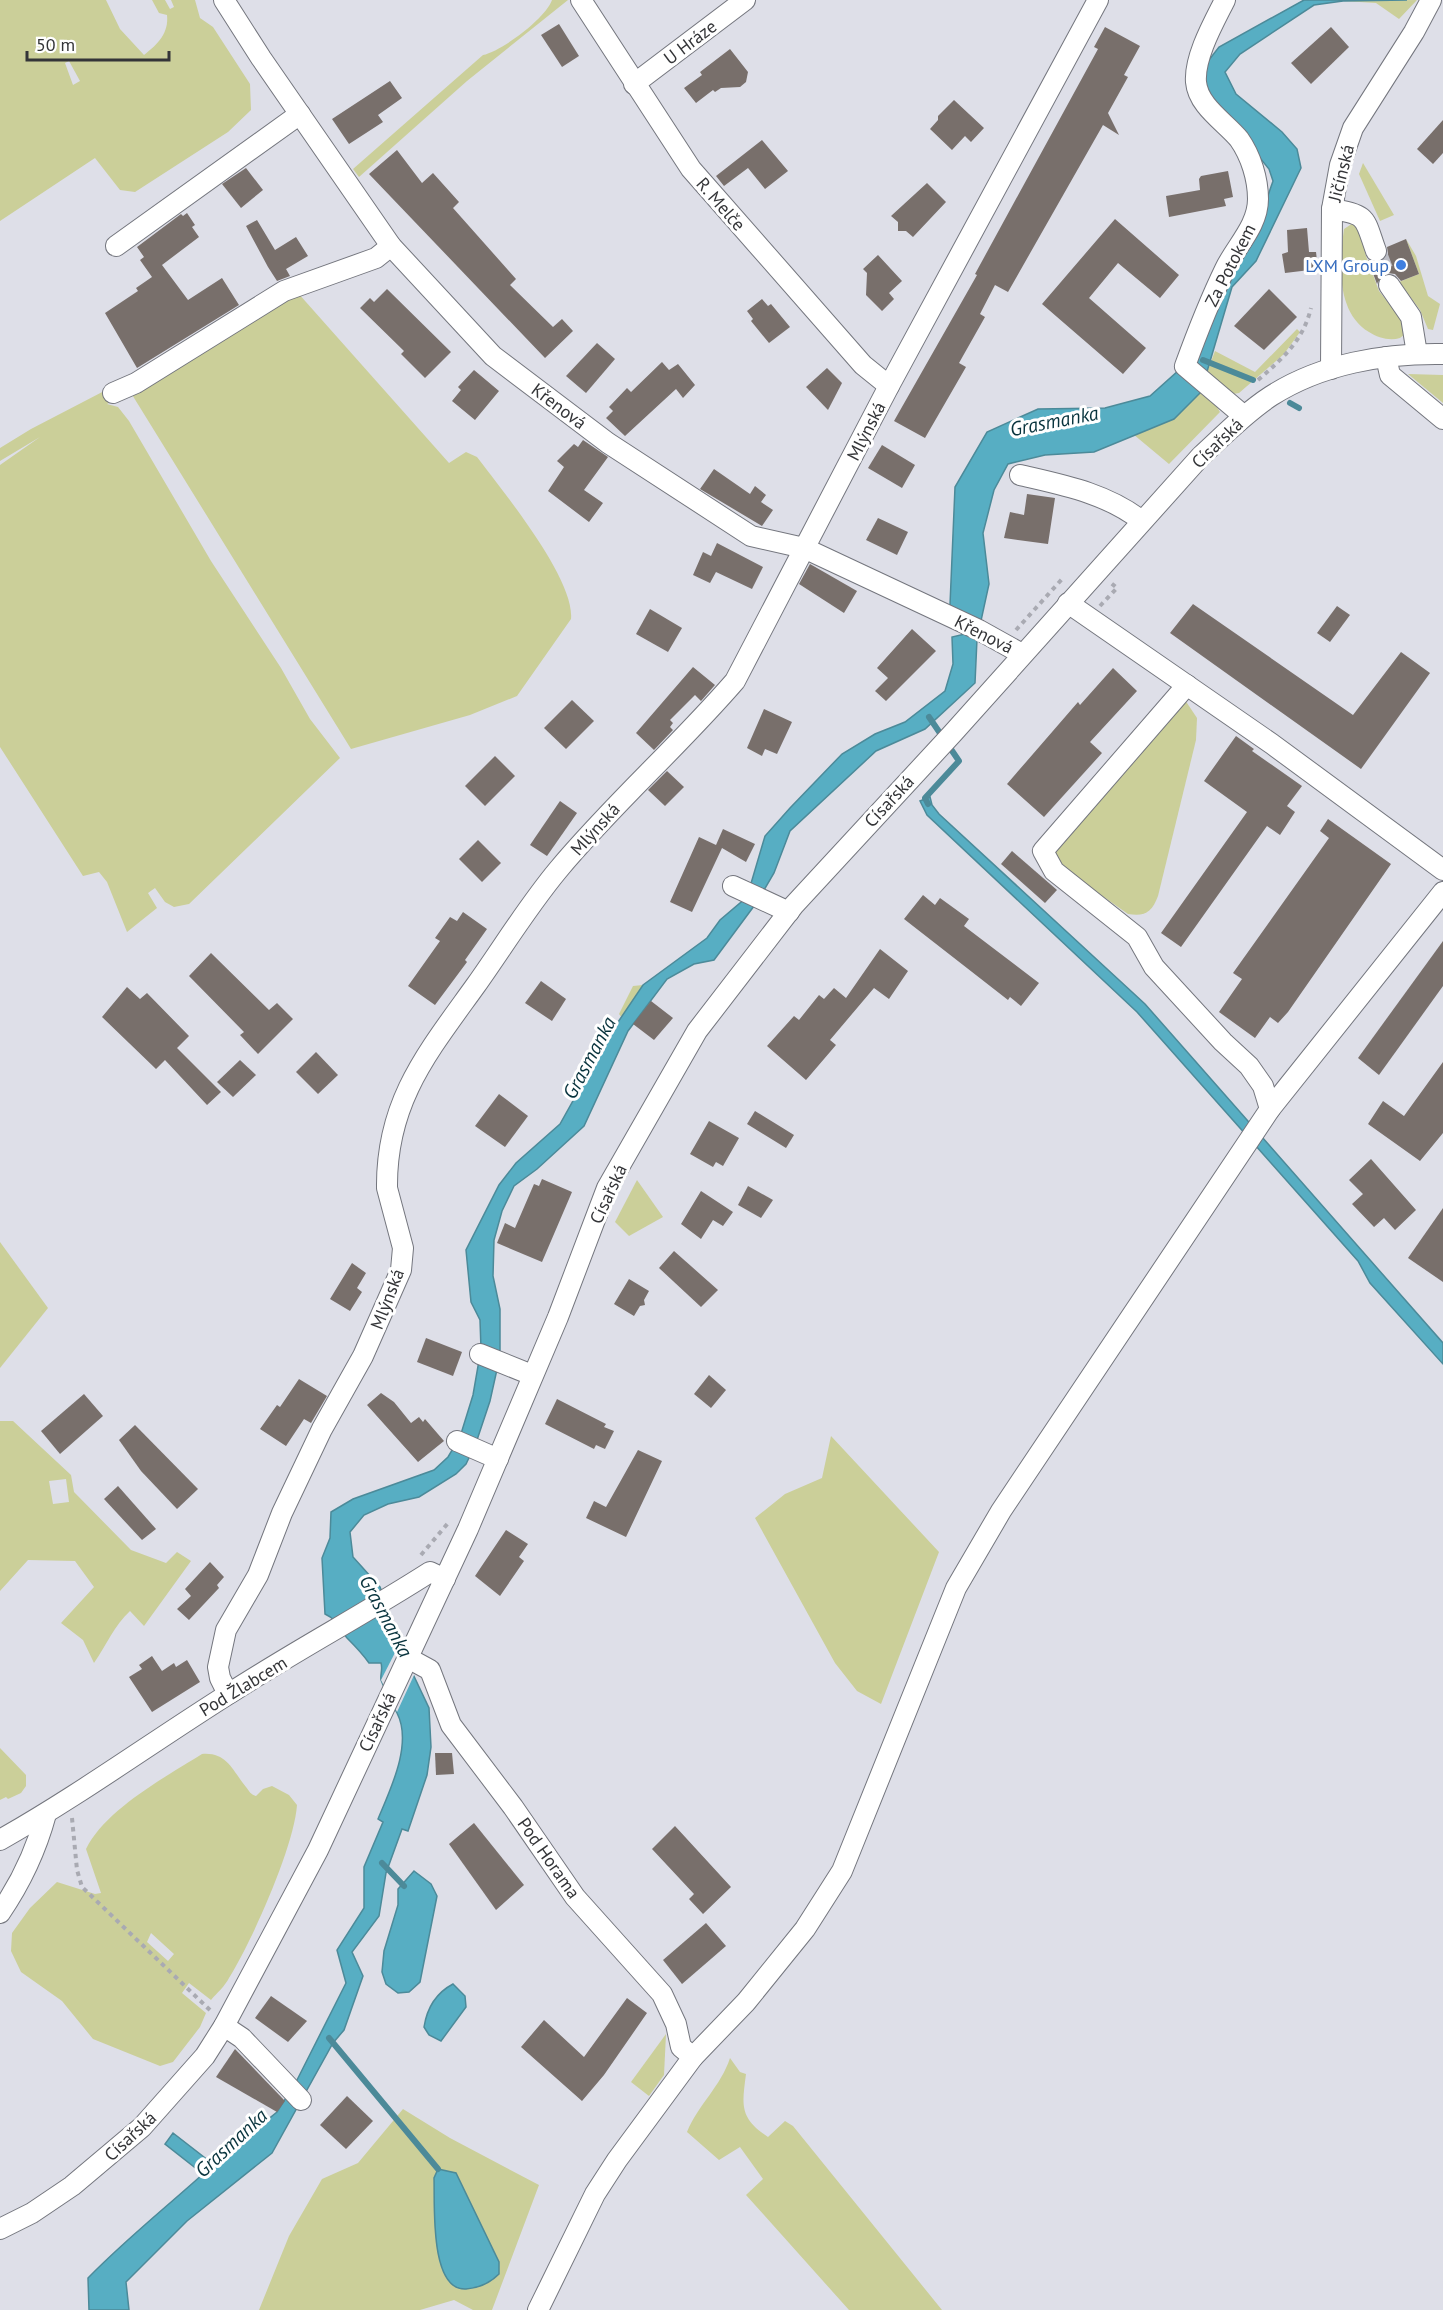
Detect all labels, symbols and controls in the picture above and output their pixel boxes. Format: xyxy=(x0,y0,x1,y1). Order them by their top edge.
street label: U Hráze xyxy=(659,15,721,69)
scale bar xyxy=(27,24,170,62)
text: 50 m xyxy=(36,33,75,56)
street label: Jičínská xyxy=(1323,142,1359,205)
street label: R. Melče xyxy=(692,173,750,235)
street label: Za Potokem xyxy=(1199,220,1261,310)
place label: LXM Group xyxy=(1305,254,1389,277)
marker: LXM Group xyxy=(1394,258,1408,272)
street label: Křenová xyxy=(527,378,591,434)
street label: Mlýnská xyxy=(841,398,891,464)
water label: Grasmanka xyxy=(1008,400,1101,442)
street label: Císařská xyxy=(1186,413,1248,473)
street label: Křenová xyxy=(951,609,1017,659)
street label: Císařská xyxy=(859,770,919,832)
street label: Mlýnská xyxy=(565,798,625,860)
water label: Grasmanka xyxy=(556,1012,622,1104)
street label: Císařská xyxy=(584,1161,632,1227)
street label: Mlýnská xyxy=(365,1266,409,1332)
water label: Grasmanka xyxy=(353,1570,419,1662)
street label: Pod Žlabcem xyxy=(195,1651,291,1721)
street label: Císařská xyxy=(353,1689,401,1755)
street label: Pod Horama xyxy=(513,1813,585,1903)
water label: Grasmanka xyxy=(189,2103,273,2183)
street label: Císařská xyxy=(99,2106,161,2166)

